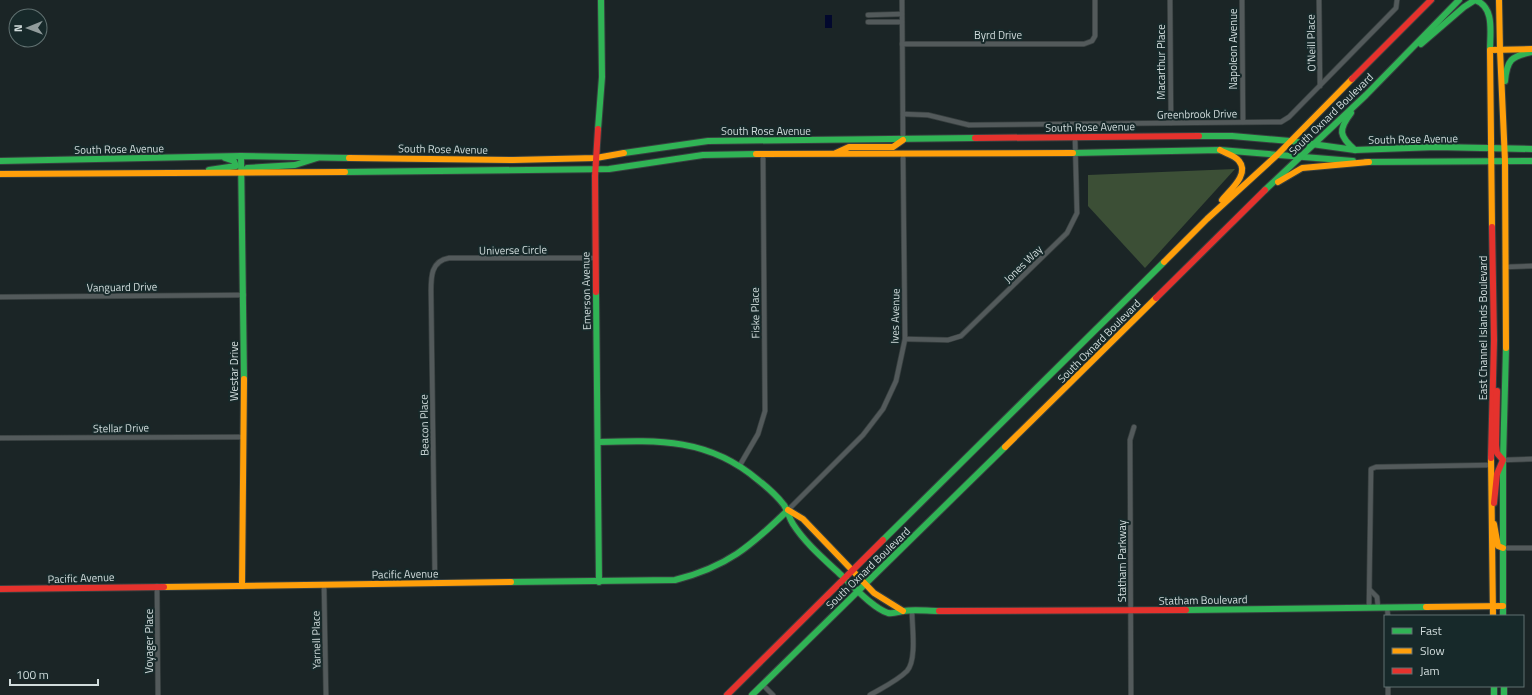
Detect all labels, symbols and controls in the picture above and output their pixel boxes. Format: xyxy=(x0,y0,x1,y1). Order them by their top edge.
north arrow xyxy=(8,8,48,48)
street label: Napoleon Avenue xyxy=(1225,8,1241,90)
street label: O'Neill Place xyxy=(1302,14,1319,72)
text: N xyxy=(10,24,26,32)
street label: Macarthur Place xyxy=(1153,24,1169,100)
street label: Byrd Drive xyxy=(974,27,1022,43)
street label: South Oxnard Boulevard xyxy=(1285,69,1377,159)
street label: Greenbrook Drive xyxy=(1157,105,1238,123)
street label: South Rose Avenue xyxy=(1045,118,1135,136)
street label: South Rose Avenue xyxy=(721,123,811,139)
street label: South Rose Avenue xyxy=(1368,130,1458,148)
street label: South Rose Avenue xyxy=(74,140,164,158)
street label: South Rose Avenue xyxy=(398,140,488,158)
street label: Universe Circle xyxy=(479,241,548,259)
street label: Jones Way xyxy=(1000,241,1046,287)
street label: Emerson Avenue xyxy=(577,251,595,330)
street label: East Channel Islands Boulevard xyxy=(1475,256,1491,400)
street label: Vanguard Drive xyxy=(87,278,158,296)
street label: Fiske Place xyxy=(747,287,763,339)
street label: Ives Avenue xyxy=(887,288,903,344)
street label: South Oxnard Boulevard xyxy=(1054,296,1144,386)
street label: Westar Drive xyxy=(226,341,242,401)
street label: Beacon Place xyxy=(415,394,433,456)
street label: Stellar Drive xyxy=(93,420,150,436)
street label: Statham Parkway xyxy=(1114,519,1130,602)
street label: South Oxnard Boulevard xyxy=(822,523,914,613)
street label: Pacific Avenue xyxy=(371,565,439,583)
street label: Pacific Avenue xyxy=(47,569,115,587)
street label: Statham Boulevard xyxy=(1158,591,1248,609)
street label: Voyager Place xyxy=(141,608,157,673)
street label: Yarnell Place xyxy=(307,610,325,669)
legend xyxy=(1384,615,1524,687)
text: Fast xyxy=(1420,621,1443,640)
text: Slow xyxy=(1420,641,1445,660)
scale bar xyxy=(10,661,98,687)
text: Jam xyxy=(1420,661,1440,680)
text: 100 m xyxy=(16,665,49,684)

